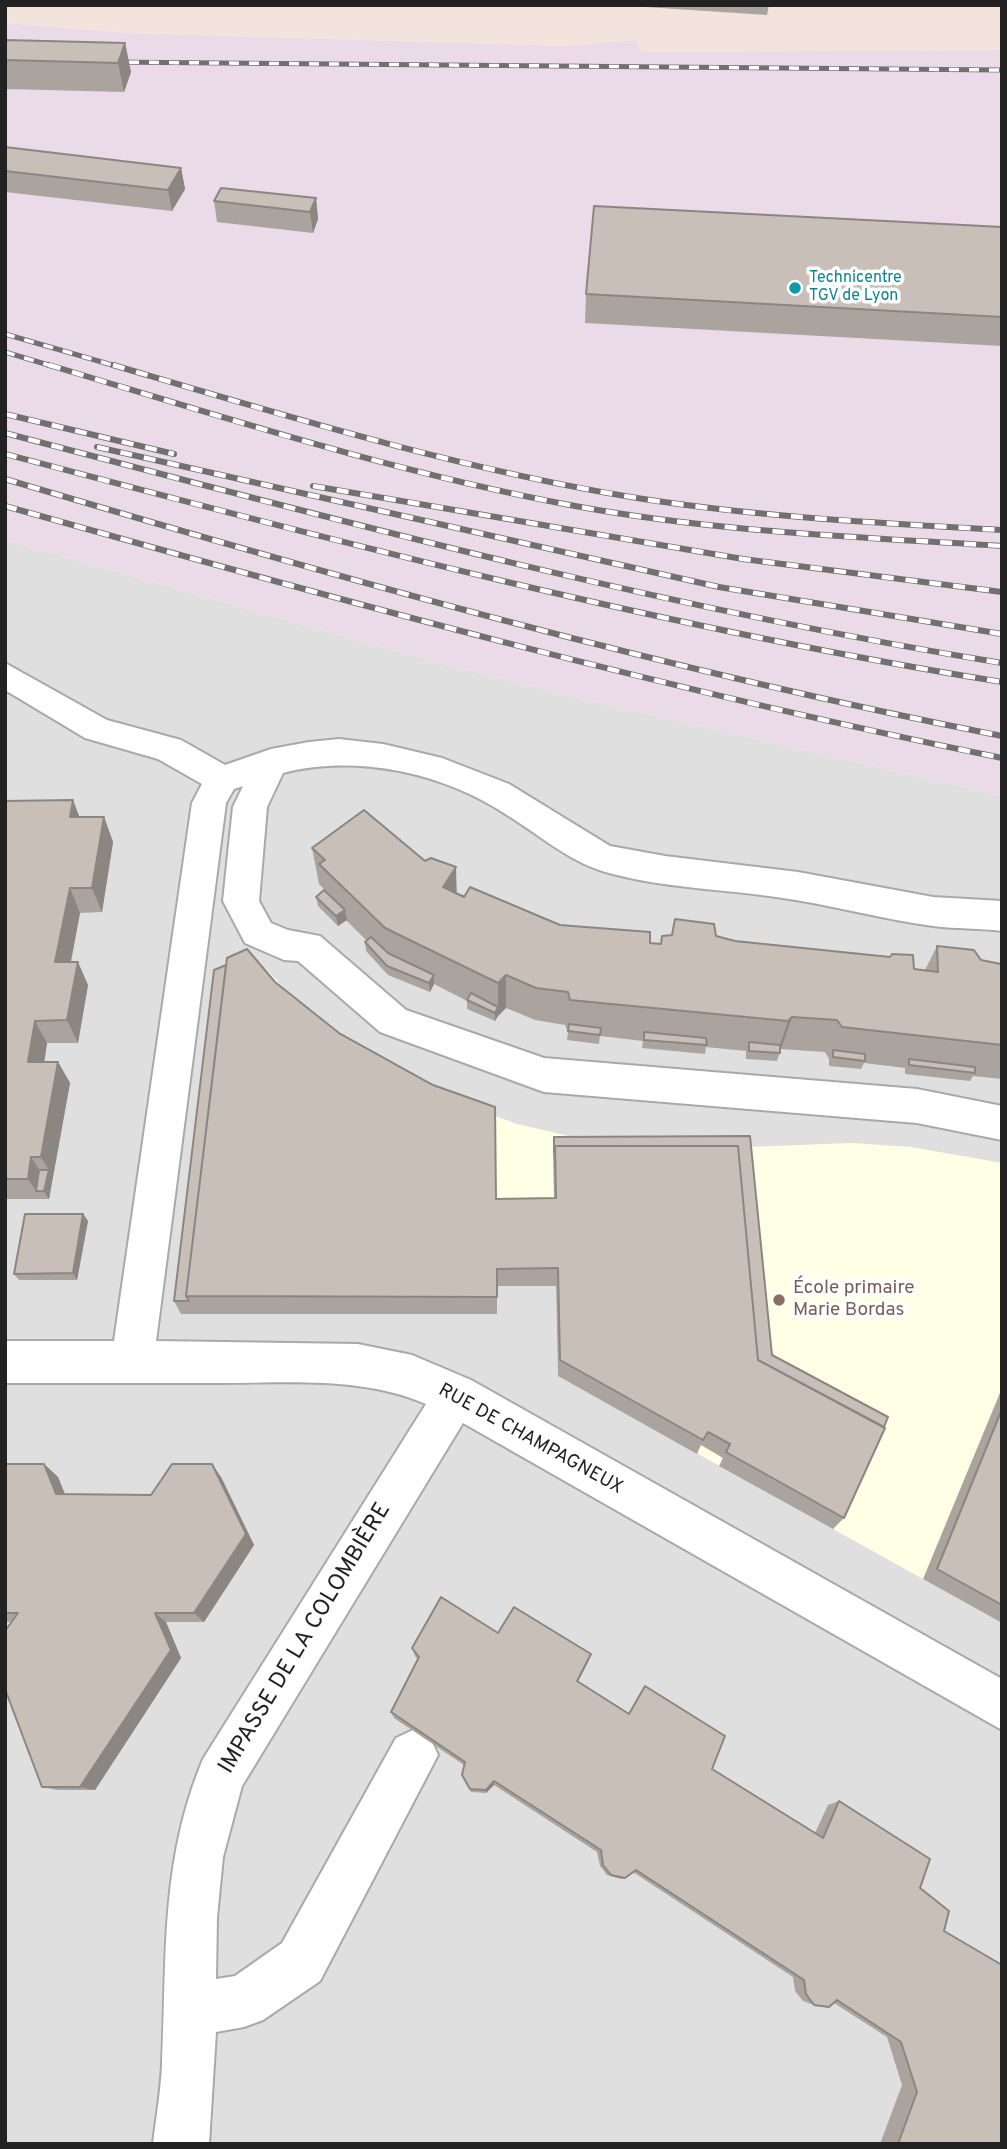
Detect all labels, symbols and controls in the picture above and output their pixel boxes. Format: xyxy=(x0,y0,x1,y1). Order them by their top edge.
place label: Technicentre TGV de Lyon xyxy=(809,269,902,307)
marker: Technicentre TGV de Lyon xyxy=(787,280,803,296)
place label: École primaire Marie Bordas xyxy=(793,1278,915,1322)
marker: École primaire Marie Bordas xyxy=(771,1292,787,1308)
street label: RUE DE CHAMPAGNEUX xyxy=(434,1380,626,1500)
street label: IMPASSE DE LA COLOMBIÈRE xyxy=(214,1499,398,1779)

